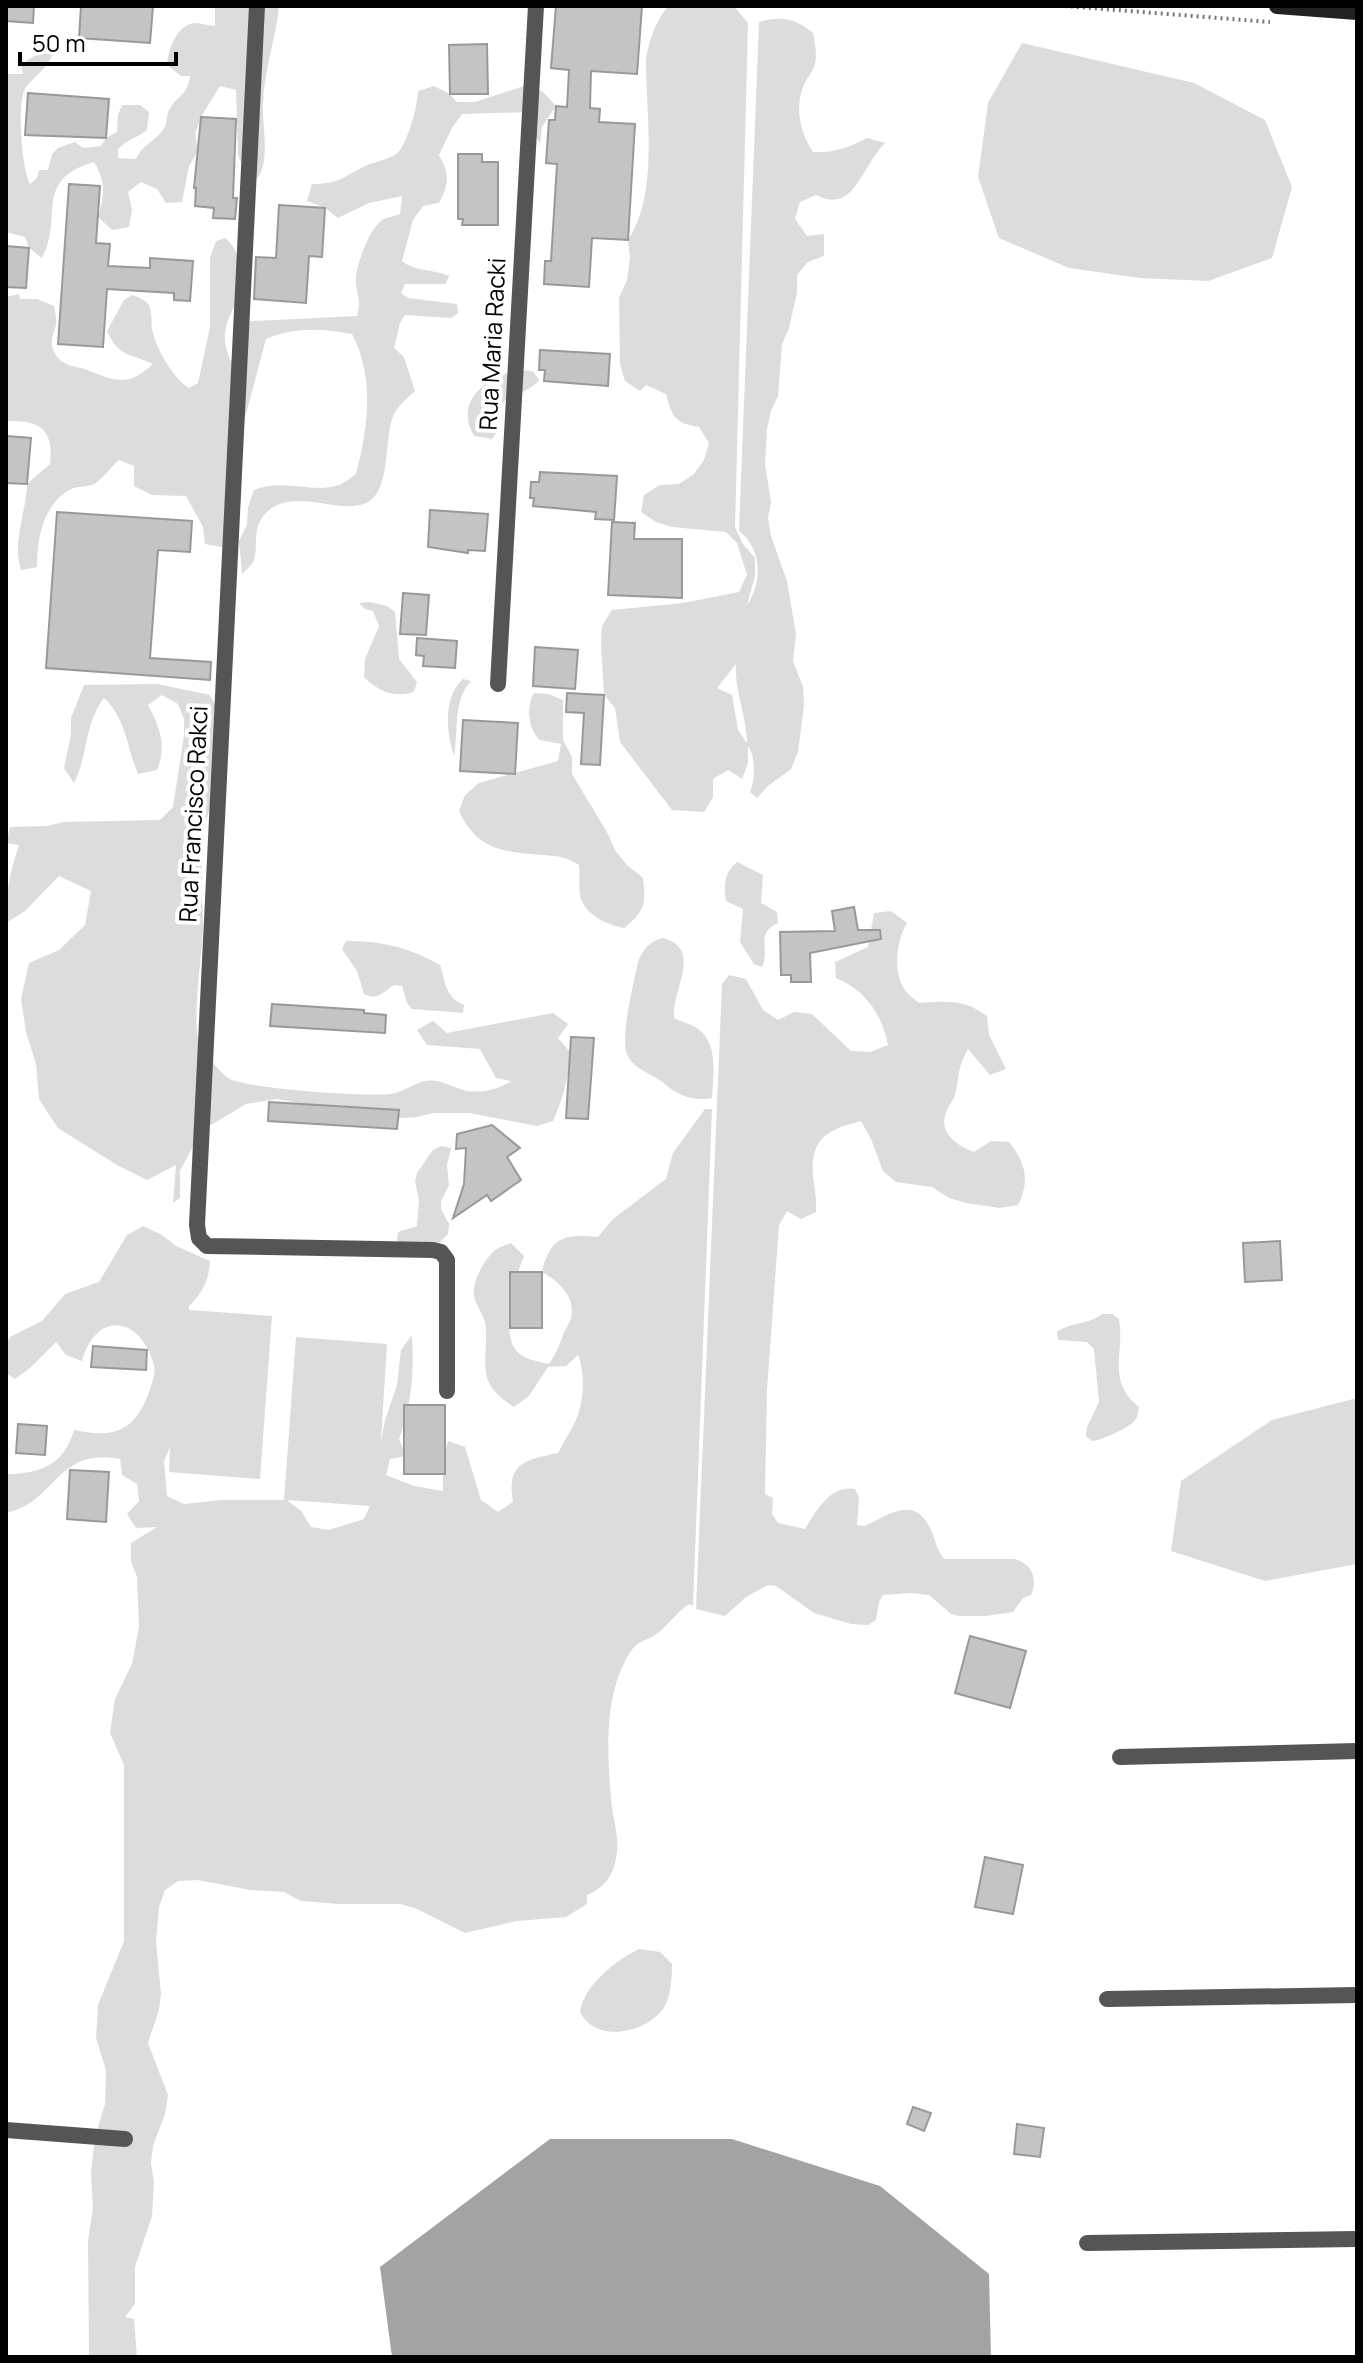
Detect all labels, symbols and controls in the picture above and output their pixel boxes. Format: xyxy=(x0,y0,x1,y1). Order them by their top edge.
scale bar xyxy=(20,16,176,66)
text: 50 m xyxy=(32,26,86,59)
street label: Rua Maria Racki xyxy=(471,257,512,431)
street label: Rua Francisco Rakci xyxy=(170,705,215,923)

